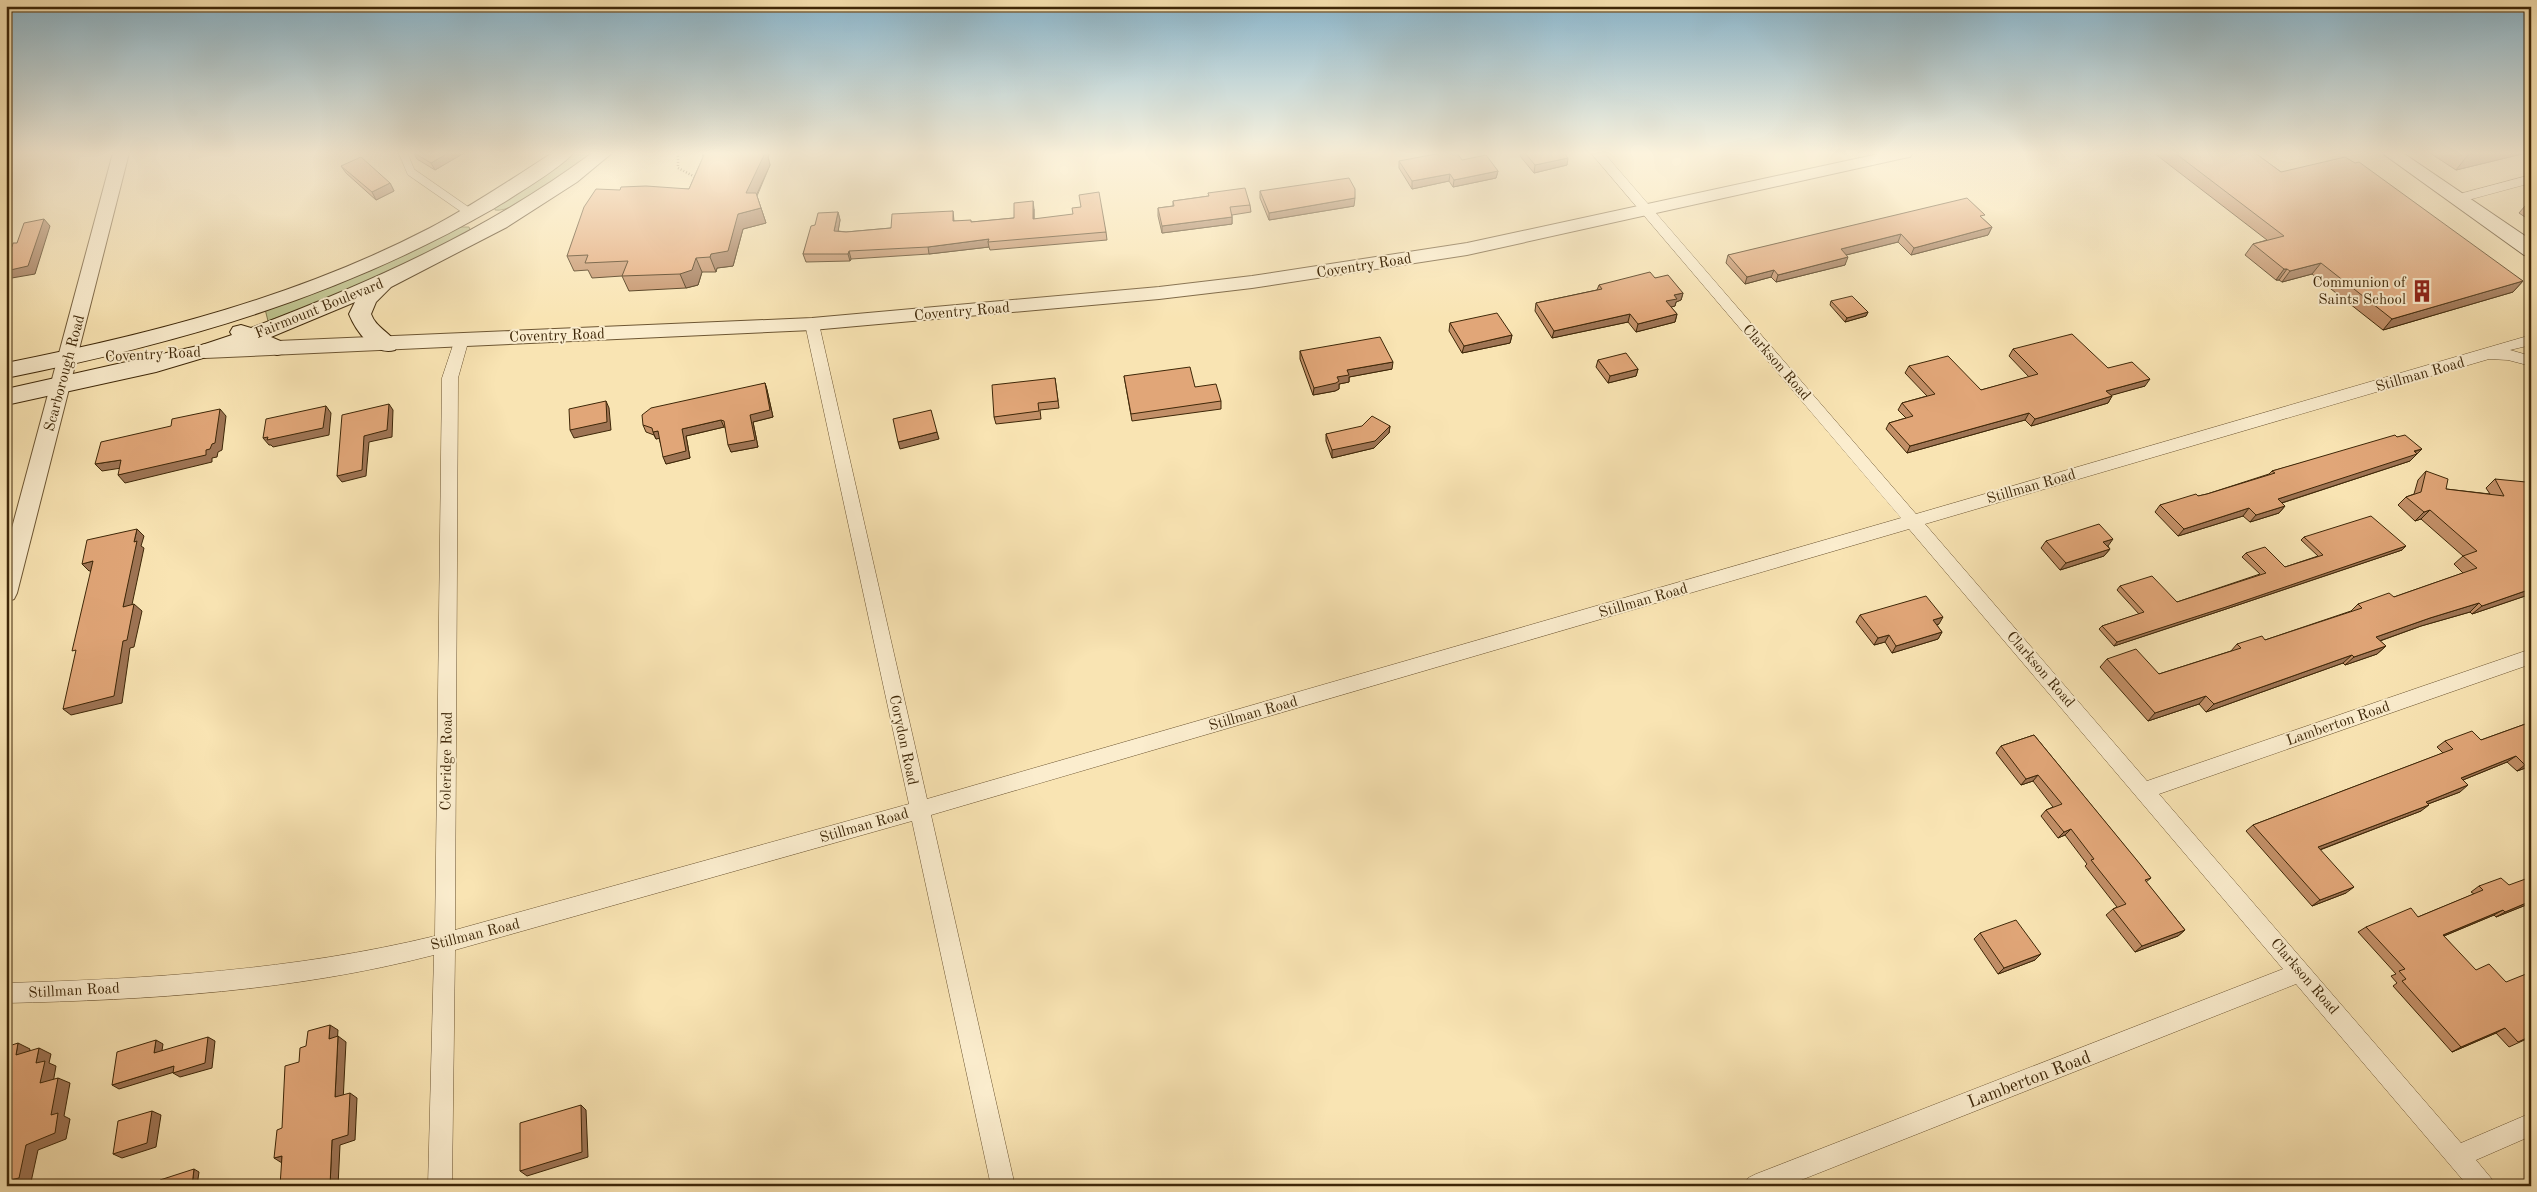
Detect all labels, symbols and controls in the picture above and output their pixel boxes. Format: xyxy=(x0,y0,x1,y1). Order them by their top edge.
street label: Coventry Road xyxy=(1316,252,1413,281)
place label: Communion of Saints School xyxy=(2312,276,2407,308)
street label: Fairmount Boulevard xyxy=(253,277,386,342)
building icon: Communion of Saints School xyxy=(2409,278,2435,304)
street label: Coventry Road xyxy=(914,301,1011,324)
street label: Scarborough Road xyxy=(43,313,88,433)
street label: Clarkson Road xyxy=(1739,322,1813,404)
street label: Coventry Road xyxy=(509,327,605,346)
street label: Coventry Road xyxy=(105,345,202,366)
street label: Stillman Road xyxy=(2374,356,2467,395)
street label: Stillman Road xyxy=(1985,468,2078,507)
street label: Stillman Road xyxy=(1597,582,1690,621)
street label: Clarkson Road xyxy=(2003,629,2077,711)
street label: Corydon Road xyxy=(886,694,919,787)
street label: Stillman Road xyxy=(1207,695,1300,734)
street label: Lamberton Road xyxy=(2285,700,2392,749)
street label: Coleridge Road xyxy=(439,711,456,811)
street label: Stillman Road xyxy=(818,807,911,846)
street label: Stillman Road xyxy=(429,917,522,954)
street label: Clarkson Road xyxy=(2267,936,2341,1018)
street label: Stillman Road xyxy=(28,982,120,1001)
street label: Lamberton Road xyxy=(1965,1048,2093,1112)

